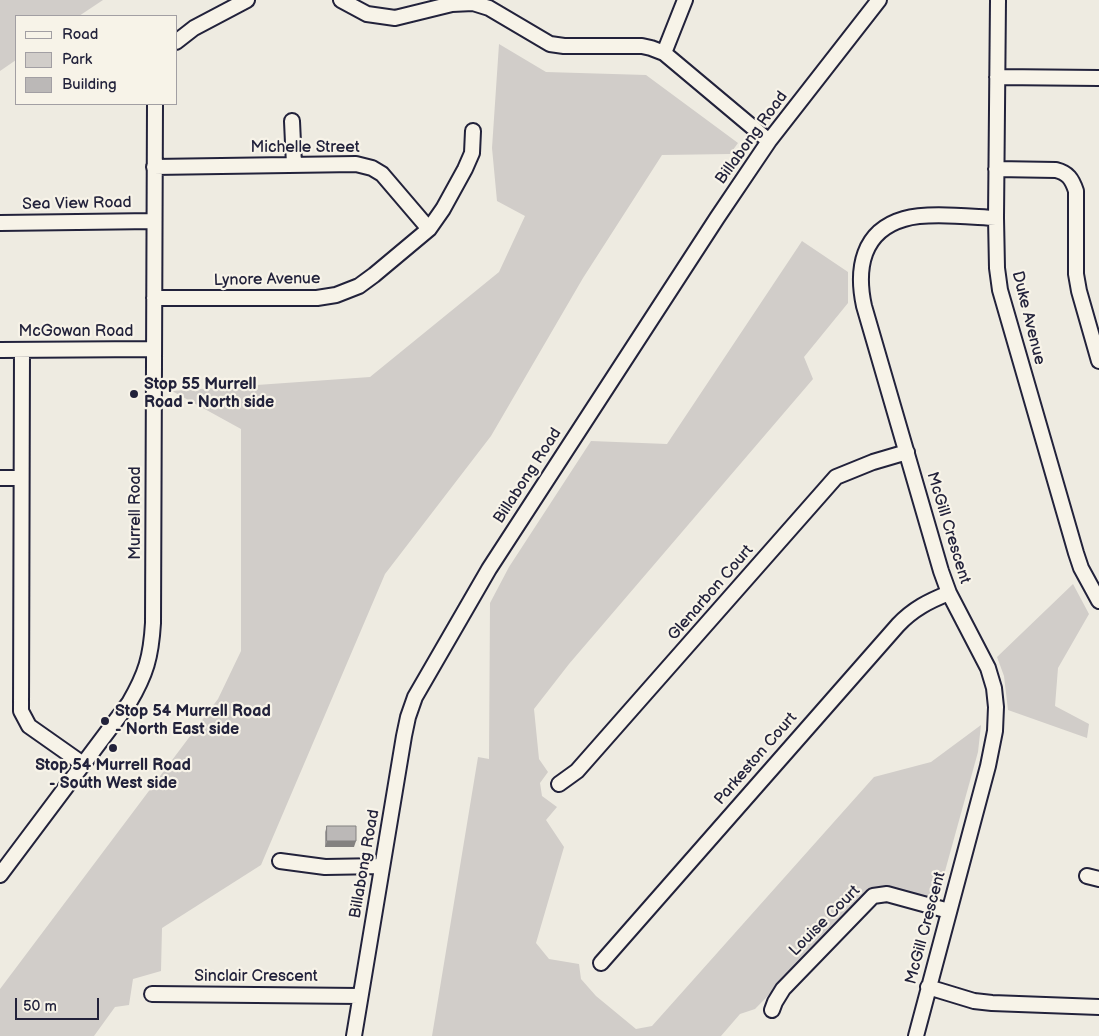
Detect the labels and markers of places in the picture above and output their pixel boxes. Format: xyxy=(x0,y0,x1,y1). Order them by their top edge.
place label: Stop 55 Murrell Road - North side xyxy=(144,375,274,413)
marker: Stop 55 Murrell Road - North side xyxy=(128,388,140,400)
place label: Stop 54 Murrell Road - North East side xyxy=(115,702,271,740)
marker: Stop 54 Murrell Road - North East side xyxy=(99,715,111,727)
marker: Stop 54 Murrell Road - South West side xyxy=(107,742,119,754)
place label: Stop 54 Murrell Road - South West side xyxy=(35,756,191,794)

